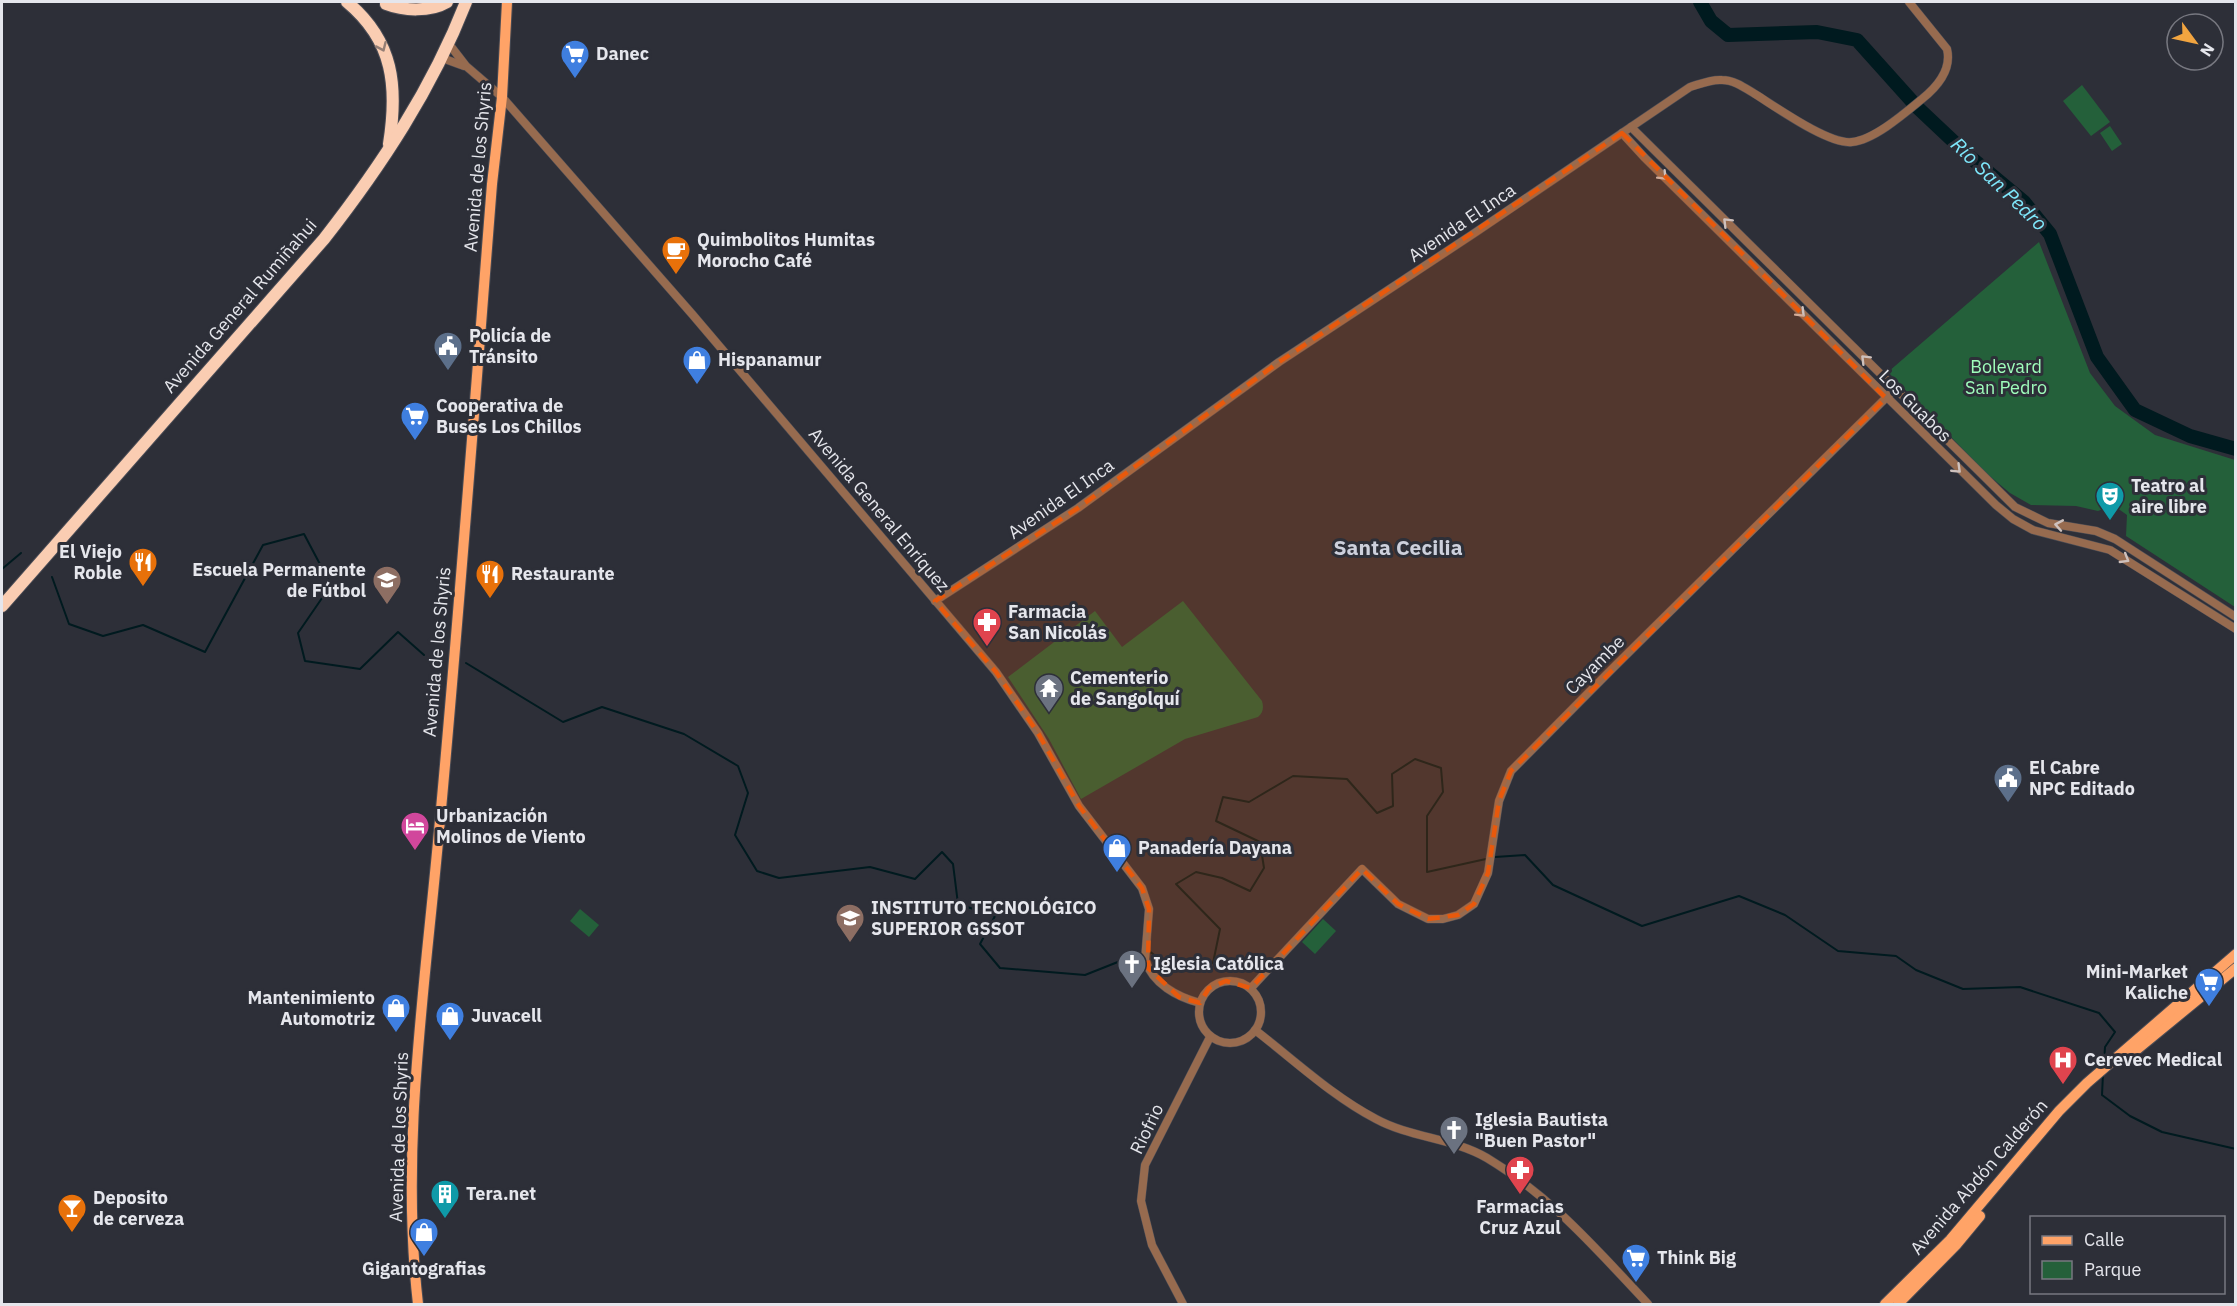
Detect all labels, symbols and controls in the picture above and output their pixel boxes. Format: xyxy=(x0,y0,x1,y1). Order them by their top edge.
north arrow xyxy=(2165,12,2225,72)
supermarket icon: Danec xyxy=(559,38,591,80)
one-way arrow xyxy=(375,40,387,51)
text: N xyxy=(2196,40,2219,60)
place label: Danec xyxy=(596,42,649,65)
street label: Avenida de los Shyris xyxy=(459,81,496,253)
water label: Río San Pedro xyxy=(1945,131,2053,237)
one-way arrow xyxy=(1655,168,1666,179)
street label: Avenida El Inca xyxy=(1404,178,1520,267)
street label: Avenida General Rumiñahui xyxy=(158,214,322,397)
one-way arrow xyxy=(1723,218,1733,229)
place label: Quimbolitos Humitas Morocho Café xyxy=(697,228,875,272)
cafe icon: Quimbolitos Humitas Morocho Café xyxy=(660,234,692,276)
one-way arrow xyxy=(1794,306,1805,317)
place label: Policía de Tránsito xyxy=(469,324,551,368)
public building icon: Policía de Tránsito xyxy=(432,330,464,372)
shop icon: Hispanamur xyxy=(681,344,713,386)
place label: Hispanamur xyxy=(718,348,822,371)
park label: Bolevard San Pedro xyxy=(1965,355,2047,399)
one-way arrow xyxy=(1861,356,1872,366)
street label: Los Guabos xyxy=(1874,364,1957,447)
place label: Cooperativa de Buses Los Chillos xyxy=(436,394,582,438)
supermarket icon: Cooperativa de Buses Los Chillos xyxy=(399,400,431,442)
street label: Avenida General Enríquez xyxy=(804,423,955,596)
street label: Avenida El Inca xyxy=(1003,453,1119,544)
one-way arrow xyxy=(1951,462,1961,473)
place label: Teatro al aire libre xyxy=(2131,474,2207,518)
theatre icon: Teatro al aire libre xyxy=(2094,480,2126,522)
one-way arrow xyxy=(2054,519,2064,531)
district label: Santa Cecilia xyxy=(1333,533,1463,561)
place label: El Viejo Roble xyxy=(59,540,122,584)
restaurant icon: El Viejo Roble xyxy=(127,546,159,588)
one-way arrow xyxy=(2119,552,2129,563)
place label: Escuela Permanente de Fútbol xyxy=(192,558,367,602)
restaurant icon: Restaurante xyxy=(474,558,506,600)
place label: Restaurante xyxy=(511,562,615,585)
school or university icon: Escuela Permanente de Fútbol xyxy=(371,564,403,606)
street label: Avenida de los Shyris xyxy=(418,566,455,738)
place label: Farmacia San Nicolás xyxy=(1008,600,1107,644)
pharmacy icon: Farmacia San Nicolás xyxy=(971,606,1003,648)
street label: Cayambe xyxy=(1560,630,1629,699)
place label: Cementerio de Sangolquí xyxy=(1070,666,1181,710)
temple icon: Cementerio de Sangolquí xyxy=(1033,672,1065,714)
place label: El Cabre NPC Editado xyxy=(2029,756,2135,800)
public building icon: El Cabre NPC Editado xyxy=(1992,762,2024,804)
place label: Urbanización Molinos de Viento xyxy=(436,804,586,848)
hotel icon: Urbanización Molinos de Viento xyxy=(399,810,431,852)
shop icon: Panadería Dayana xyxy=(1101,832,1133,874)
place label: Panadería Dayana xyxy=(1138,836,1292,859)
place label: INSTITUTO TECNOLÓGICO SUPERIOR GSSOT xyxy=(871,896,1097,940)
school or university icon: INSTITUTO TECNOLÓGICO SUPERIOR GSSOT xyxy=(834,902,866,944)
church icon: Iglesia Católica xyxy=(1116,948,1148,990)
place label: Iglesia Católica xyxy=(1153,952,1284,975)
place label: Mini-Market Kaliche xyxy=(2086,960,2188,1004)
supermarket icon: Mini-Market Kaliche xyxy=(2193,966,2225,1008)
place label: Mantenimiento Automotriz xyxy=(247,986,375,1030)
shop icon: Mantenimiento Automotriz xyxy=(380,992,412,1034)
shop icon: Juvacell xyxy=(434,1000,466,1042)
place label: Juvacell xyxy=(471,1004,542,1027)
hospital icon: Cerevec Medical xyxy=(2047,1044,2079,1086)
place label: Cerevec Medical xyxy=(2084,1048,2223,1071)
street label: Avenida de los Shyris xyxy=(384,1051,413,1223)
street label: Avenida Abdón Calderón xyxy=(1905,1094,2052,1259)
street label: Riofrìo xyxy=(1125,1100,1169,1158)
place label: Iglesia Bautista "Buen Pastor" xyxy=(1475,1108,1608,1152)
church icon: Iglesia Bautista "Buen Pastor" xyxy=(1438,1114,1470,1156)
pharmacy icon: Farmacias Cruz Azul xyxy=(1504,1154,1536,1196)
building icon: Tera.net xyxy=(429,1178,461,1220)
place label: Tera.net xyxy=(466,1182,536,1205)
place label: Deposito de cerveza xyxy=(93,1186,184,1230)
bar icon: Deposito de cerveza xyxy=(56,1192,88,1234)
place label: Farmacias Cruz Azul xyxy=(1476,1195,1564,1239)
shop icon: Gigantografias xyxy=(408,1216,440,1258)
legend xyxy=(2030,1216,2225,1294)
text: Calle xyxy=(2084,1228,2124,1251)
supermarket icon: Think Big xyxy=(1620,1242,1652,1284)
place label: Think Big xyxy=(1657,1246,1736,1269)
place label: Gigantografias xyxy=(362,1257,486,1280)
text: Parque xyxy=(2084,1258,2142,1281)

